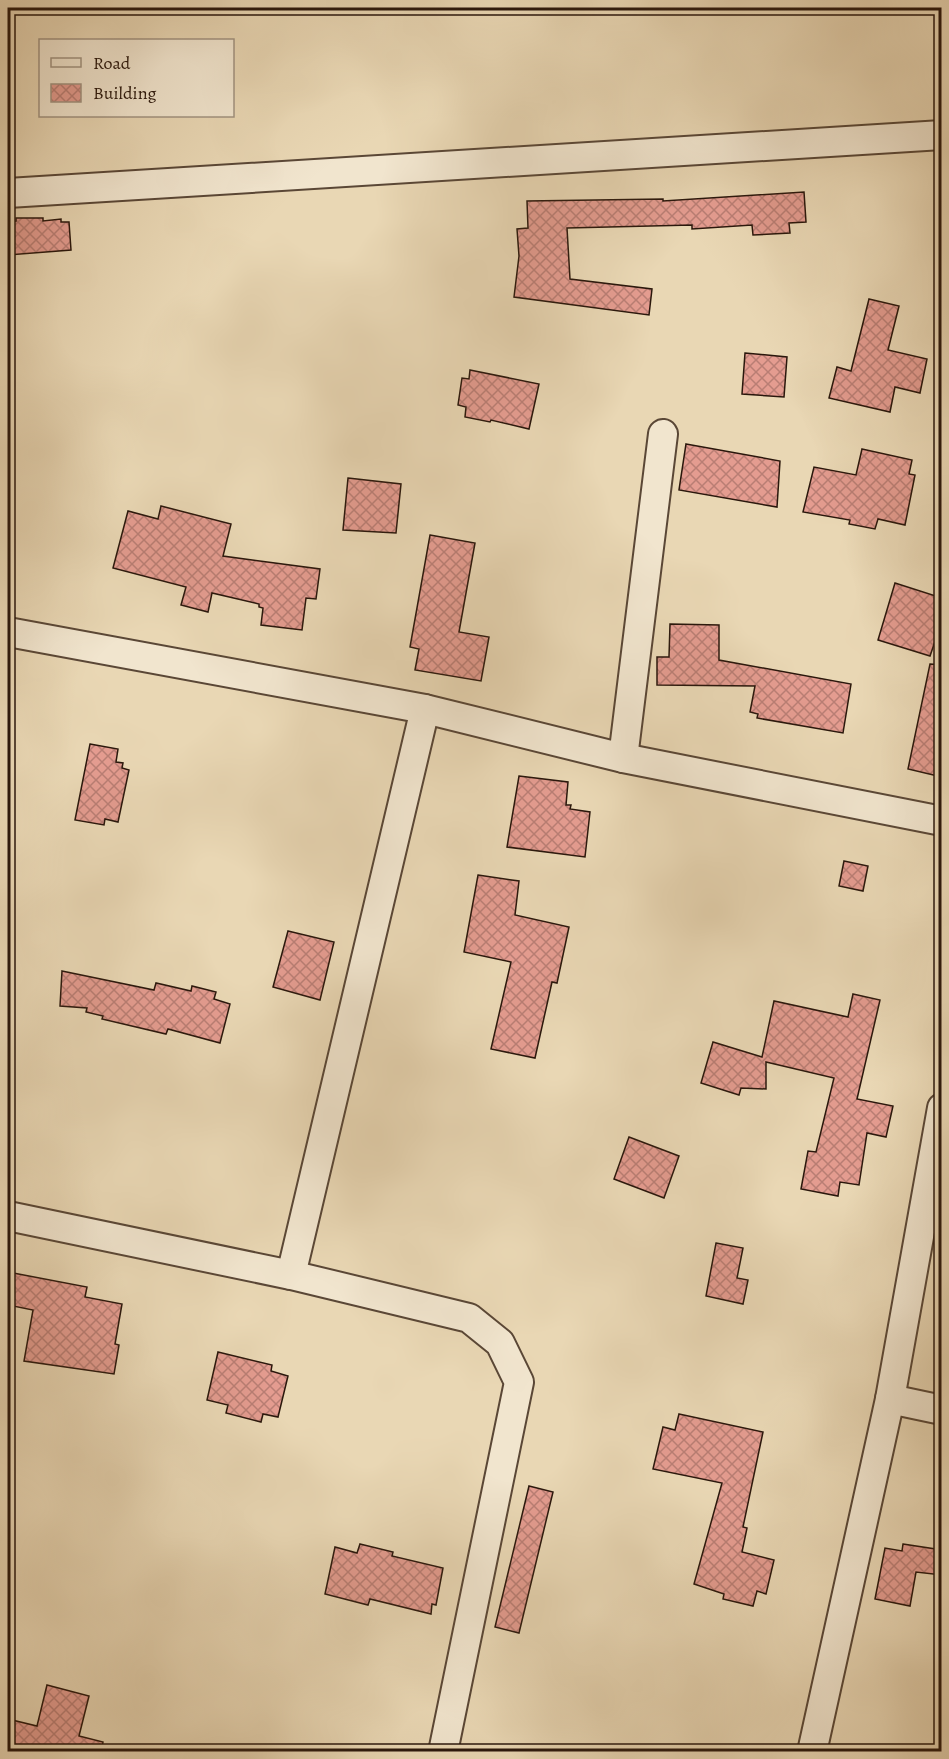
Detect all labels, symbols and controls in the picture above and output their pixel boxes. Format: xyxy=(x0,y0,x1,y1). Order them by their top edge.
legend xyxy=(39,39,234,117)
text: Road xyxy=(93,51,131,75)
text: Building xyxy=(93,81,157,105)

